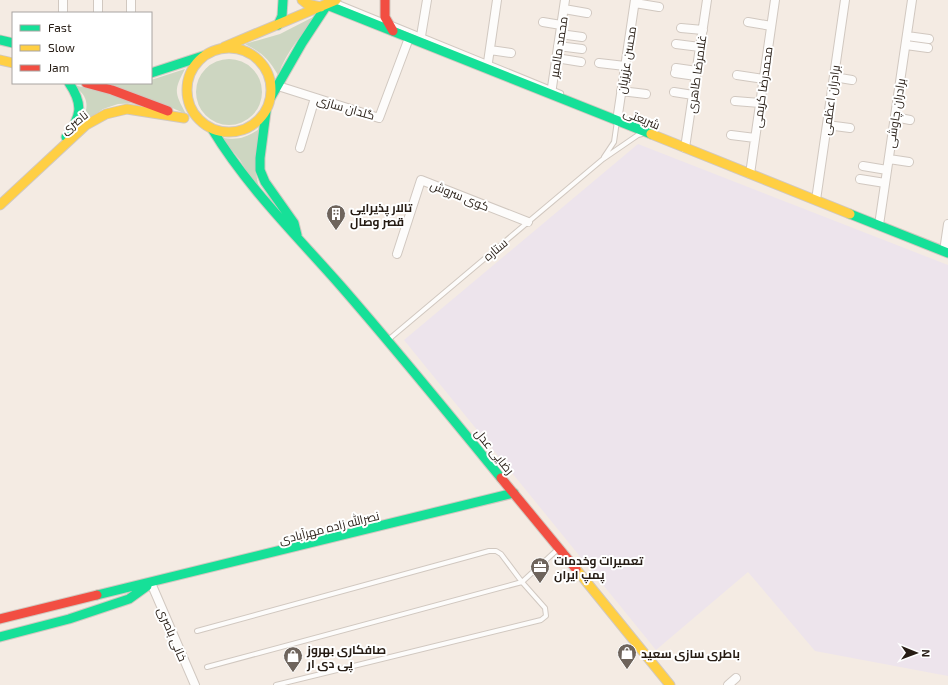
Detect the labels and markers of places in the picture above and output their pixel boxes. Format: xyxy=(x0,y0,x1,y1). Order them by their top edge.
place label: تالار پذیرایی قصر وصال xyxy=(350,200,413,230)
building icon: تالار پذیرایی قصر وصال xyxy=(325,203,347,231)
place label: تعمیرات وخدمات پمپ ایران xyxy=(554,553,644,584)
office icon: تعمیرات وخدمات پمپ ایران xyxy=(529,556,551,584)
place label: صافکاری بهروز پی دی ار xyxy=(306,642,386,673)
shop icon: باطری سازی سعید xyxy=(616,642,638,670)
shop icon: صافکاری بهروز پی دی ار xyxy=(282,645,304,673)
place label: باطری سازی سعید xyxy=(641,646,740,662)

